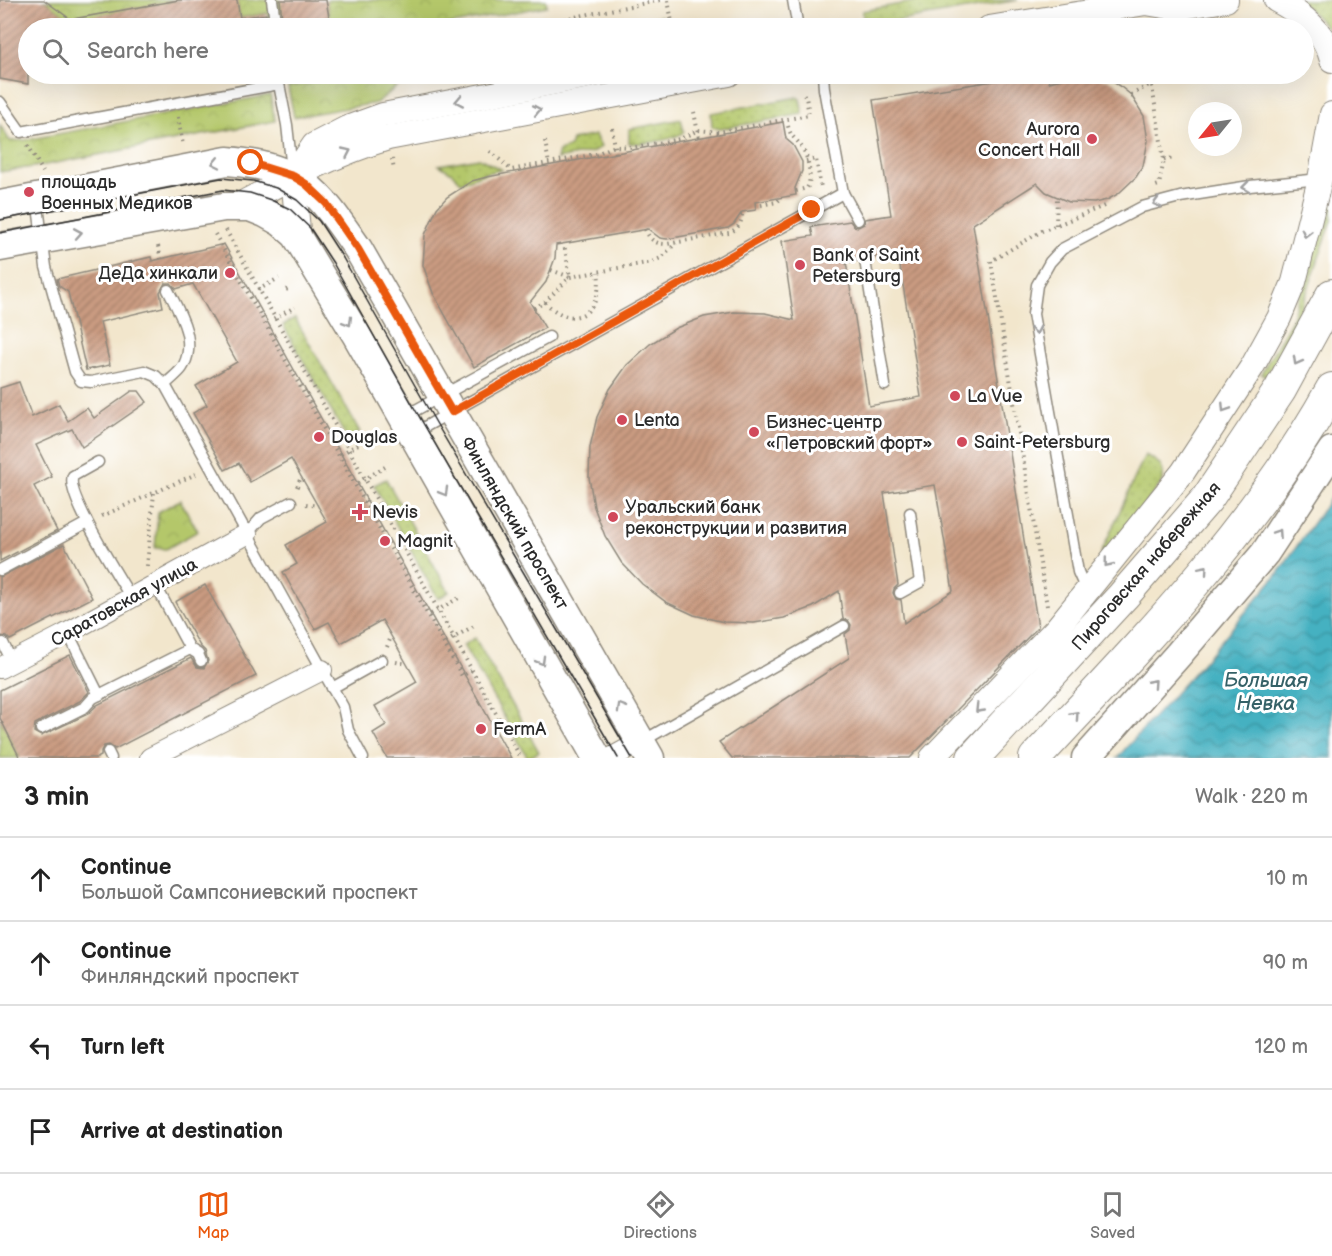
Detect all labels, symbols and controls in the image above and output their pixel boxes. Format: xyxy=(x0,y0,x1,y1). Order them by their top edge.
search box xyxy=(18,18,1314,84)
icon: search xyxy=(39,35,72,68)
text: Search here xyxy=(87,38,209,65)
one-way arrow xyxy=(454,94,464,107)
north arrow xyxy=(1188,102,1242,156)
one-way arrow xyxy=(531,104,541,117)
place label: Aurora Concert Hall xyxy=(978,119,1080,161)
marker: Aurora Concert Hall xyxy=(1085,132,1099,146)
one-way arrow xyxy=(340,148,351,160)
route start xyxy=(237,149,263,175)
one-way arrow xyxy=(211,156,221,169)
place label: площадь Военных Медиков xyxy=(41,172,193,214)
one-way arrow xyxy=(1242,180,1251,193)
marker: площадь Военных Медиков xyxy=(22,185,36,199)
one-way arrow xyxy=(1152,195,1162,208)
route end xyxy=(798,196,824,222)
one-way arrow xyxy=(73,227,83,240)
one-way arrow xyxy=(1301,227,1314,237)
place label: Bank of Saint Petersburg xyxy=(812,245,920,287)
marker: Bank of Saint Petersburg xyxy=(793,258,807,272)
place label: ДеДа хинкали xyxy=(98,263,218,284)
marker: ДеДа хинкали xyxy=(223,266,237,280)
one-way arrow xyxy=(341,316,353,326)
one-way arrow xyxy=(1029,324,1042,334)
one-way arrow xyxy=(1293,354,1304,365)
place label: La Vue xyxy=(967,386,1023,407)
marker: La Vue xyxy=(948,389,962,403)
one-way arrow xyxy=(1221,401,1232,412)
place label: Lenta xyxy=(634,410,680,431)
place label: Бизнес-центр «Петровский форт» xyxy=(766,412,933,454)
marker: Lenta xyxy=(615,413,629,427)
marker: Бизнес-центр «Петровский форт» xyxy=(747,425,761,439)
place label: Douglas xyxy=(331,427,397,448)
marker: Douglas xyxy=(312,430,326,444)
place label: Saint-Petersburg xyxy=(974,432,1110,453)
street label: Финляндский проспект xyxy=(456,433,573,614)
marker: Saint-Petersburg xyxy=(955,435,969,449)
street label: Пироговская набережная xyxy=(1067,478,1225,655)
one-way arrow xyxy=(437,486,449,496)
place label: Уральский банк реконструкции и развития xyxy=(625,497,847,539)
place label: Nevis xyxy=(372,502,418,523)
marker: Nevis xyxy=(353,505,367,519)
marker: Уральский банк реконструкции и развития xyxy=(606,510,620,524)
one-way arrow xyxy=(1271,529,1282,540)
place label: Magnit xyxy=(397,531,453,552)
marker: Magnit xyxy=(378,534,392,548)
street label: Саратовская улица xyxy=(48,553,201,651)
one-way arrow xyxy=(1104,557,1115,568)
one-way arrow xyxy=(1197,565,1208,576)
one-way arrow xyxy=(534,655,546,665)
water label: Большая Невка xyxy=(1224,669,1308,716)
one-way arrow xyxy=(1146,679,1157,690)
one-way arrow xyxy=(975,702,986,713)
one-way arrow xyxy=(616,703,628,713)
one-way arrow xyxy=(1068,711,1079,722)
place label: FermA xyxy=(493,719,546,740)
marker: FermA xyxy=(474,722,488,736)
text: 3 min xyxy=(24,782,89,813)
text: Walk · 220 m xyxy=(1195,785,1308,809)
text: Continue xyxy=(81,854,171,881)
icon: ahead xyxy=(24,863,57,896)
text: 10 m xyxy=(1267,867,1308,891)
text: Большой Сампсониевский проспект xyxy=(81,881,418,905)
text: Continue xyxy=(81,938,171,965)
icon: ahead xyxy=(24,947,57,980)
text: 90 m xyxy=(1263,951,1308,975)
text: Финляндский проспект xyxy=(81,965,299,989)
icon: left xyxy=(24,1031,57,1064)
text: Turn left xyxy=(81,1034,165,1061)
text: 120 m xyxy=(1255,1035,1308,1059)
icon: arrive xyxy=(24,1115,57,1148)
text: Arrive at destination xyxy=(81,1118,283,1145)
tab: Map xyxy=(197,1188,230,1243)
tab: Directions xyxy=(623,1188,697,1243)
tab: Saved xyxy=(1090,1188,1135,1243)

